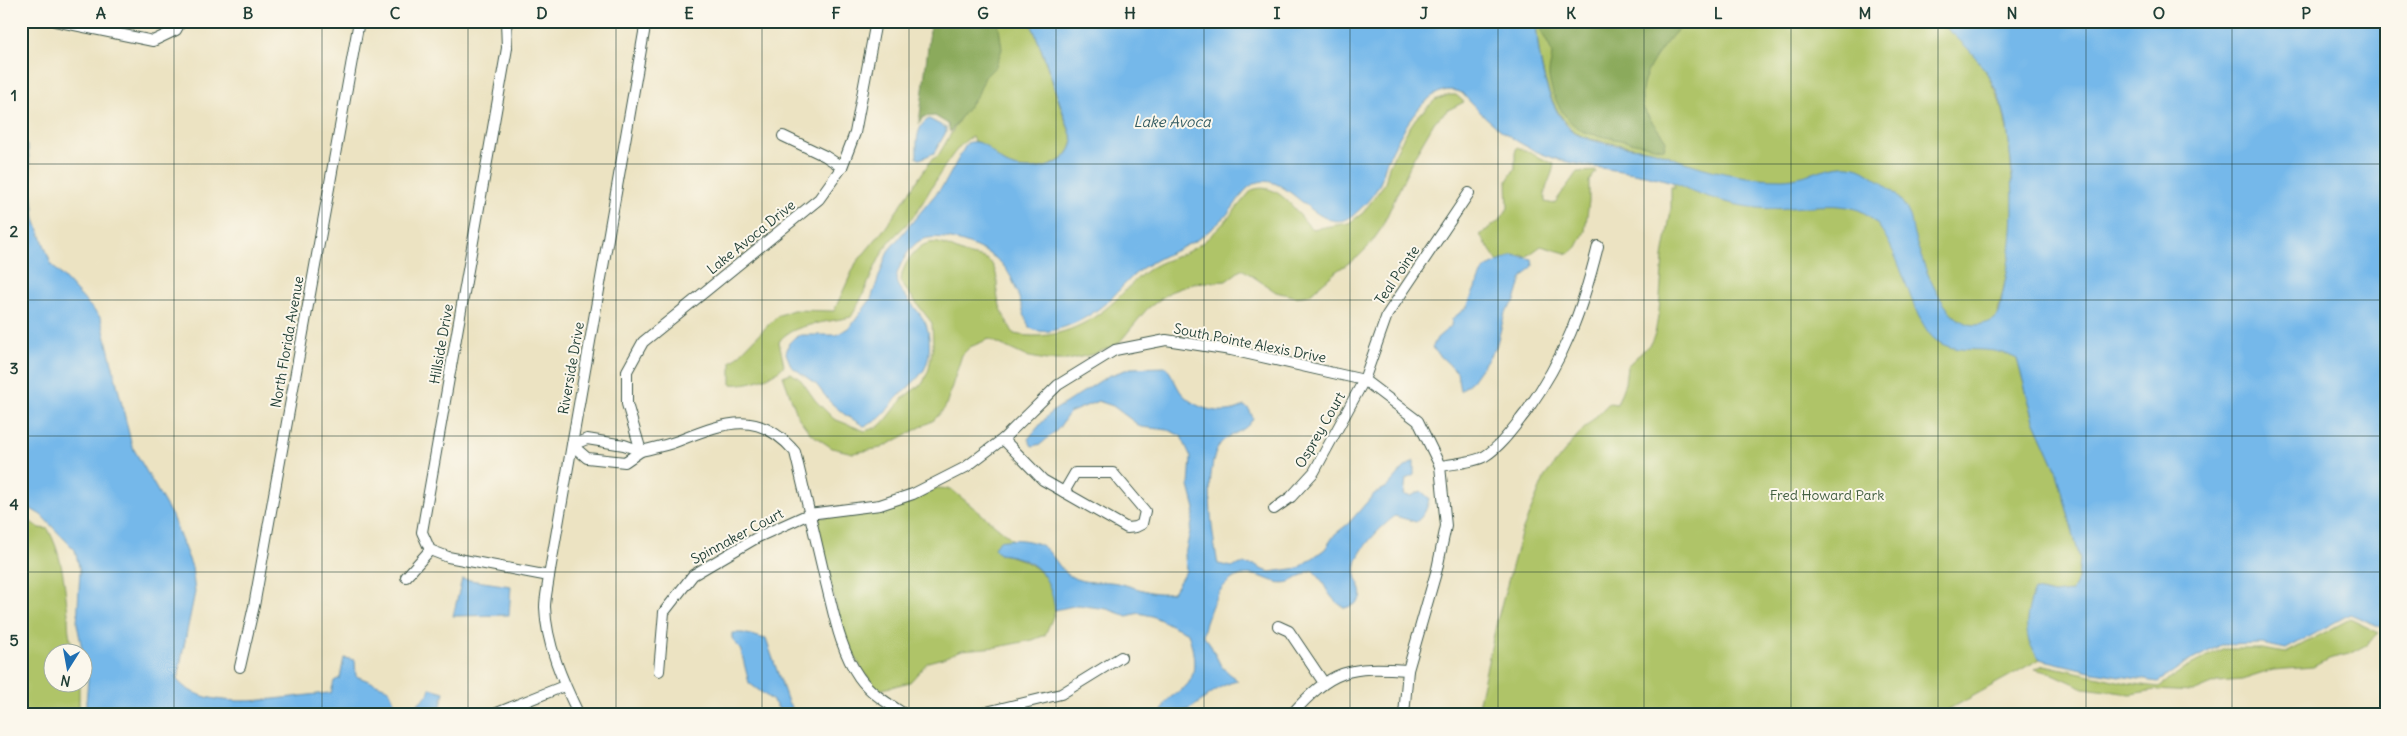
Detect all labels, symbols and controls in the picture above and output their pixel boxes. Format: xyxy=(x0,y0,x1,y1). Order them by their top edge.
text: A xyxy=(96,3,106,23)
text: B xyxy=(243,3,254,23)
text: C xyxy=(390,3,401,23)
text: D xyxy=(536,3,548,23)
text: E xyxy=(684,3,694,23)
text: F xyxy=(831,3,841,23)
text: G xyxy=(977,3,989,23)
text: H xyxy=(1124,3,1136,23)
text: I xyxy=(1274,3,1281,23)
text: J xyxy=(1420,3,1429,23)
text: K xyxy=(1566,3,1576,23)
text: L xyxy=(1714,3,1723,23)
text: M xyxy=(1859,3,1872,23)
text: N xyxy=(2006,3,2018,23)
text: O xyxy=(2153,3,2165,23)
text: P xyxy=(2301,3,2311,23)
text: 1 xyxy=(11,85,17,105)
water label: Lake Avoca xyxy=(1133,112,1212,131)
street label: Lake Avoca Drive xyxy=(703,196,799,278)
text: 2 xyxy=(10,221,19,241)
street label: Teal Pointe xyxy=(1371,242,1423,308)
street label: North Florida Avenue xyxy=(267,275,307,409)
street label: Hillside Drive xyxy=(425,302,457,386)
street label: South Pointe Alexis Drive xyxy=(1172,319,1328,367)
street label: Riverside Drive xyxy=(554,320,588,416)
text: 3 xyxy=(9,358,19,378)
street label: Osprey Court xyxy=(1291,389,1349,471)
park label: Fred Howard Park xyxy=(1770,486,1884,504)
text: 4 xyxy=(9,494,19,514)
street label: Spinnaker Court xyxy=(688,504,787,568)
text: 5 xyxy=(9,630,19,650)
north arrow xyxy=(42,644,92,694)
text: N xyxy=(59,671,72,691)

